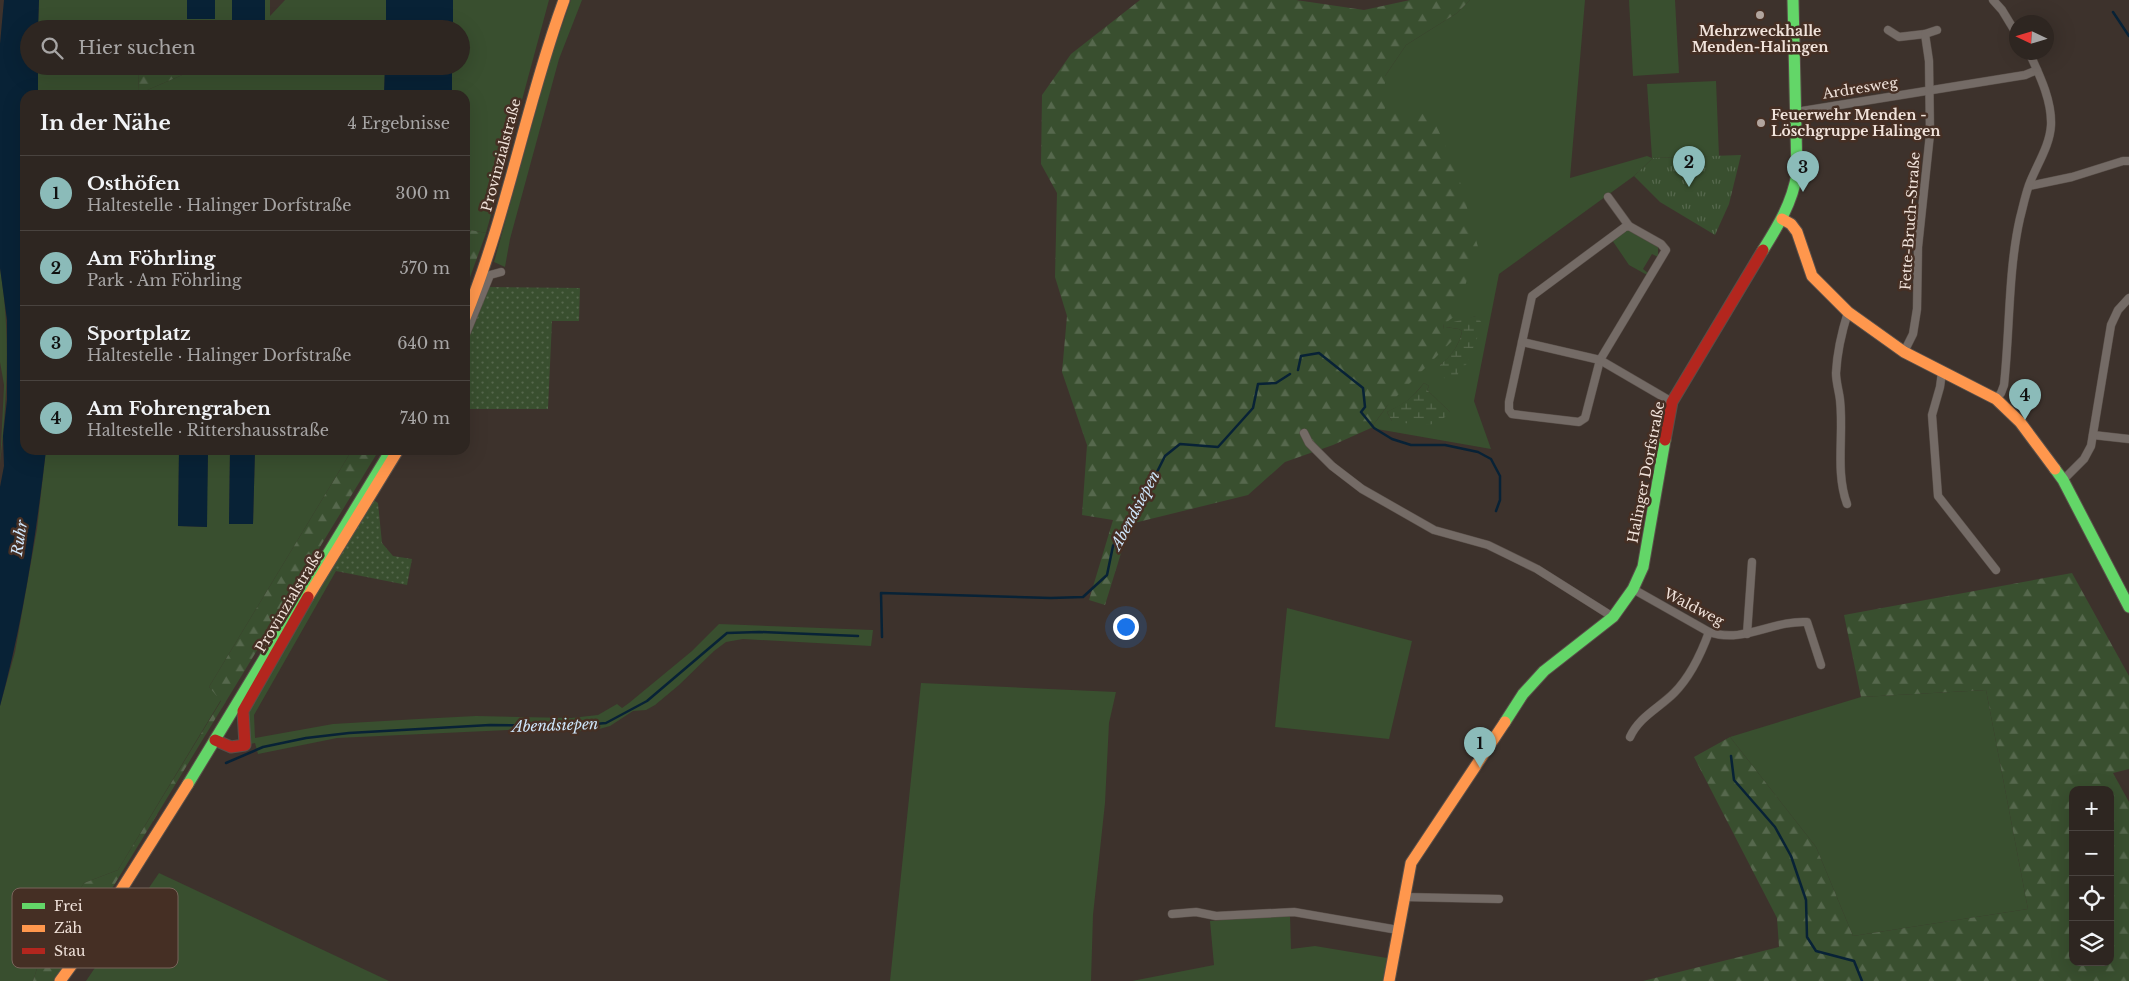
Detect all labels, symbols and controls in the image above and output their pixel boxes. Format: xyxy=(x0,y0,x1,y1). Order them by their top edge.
marker: Mehrzweckhalle Menden-Halingen xyxy=(1754,9,1766,21)
north arrow xyxy=(2009,15,2054,60)
search box xyxy=(20,20,470,75)
place label: Mehrzweckhalle Menden-Halingen xyxy=(1692,22,1828,56)
icon: search xyxy=(38,34,66,62)
text: Hier suchen xyxy=(78,36,196,59)
street label: Ardresweg xyxy=(1820,73,1899,103)
street label: Provinzialstraße xyxy=(477,96,525,214)
place label: Feuerwehr Menden - Löschgruppe Halingen xyxy=(1771,106,1940,140)
text: In der Nähe xyxy=(40,110,171,136)
text: 4 Ergebnisse xyxy=(347,113,450,133)
marker: Feuerwehr Menden - Löschgruppe Halingen xyxy=(1755,117,1767,129)
pin: 2 xyxy=(1673,146,1705,187)
pin: 3 xyxy=(1787,151,1819,192)
street label: Fette-Bruch-Straße xyxy=(1896,151,1924,291)
text: Osthöfen xyxy=(87,172,180,195)
text: 1 xyxy=(53,183,59,203)
text: 300 m xyxy=(396,183,450,203)
text: Haltestelle · Halinger Dorfstraße xyxy=(87,195,351,215)
text: Am Föhrling xyxy=(87,247,215,270)
text: 2 xyxy=(51,258,61,278)
text: 570 m xyxy=(400,258,450,278)
text: Park · Am Föhrling xyxy=(87,270,242,290)
text: Sportplatz xyxy=(87,322,191,345)
text: 3 xyxy=(51,333,61,353)
text: 640 m xyxy=(397,333,450,353)
text: Haltestelle · Halinger Dorfstraße xyxy=(87,345,351,365)
pin: 4 xyxy=(2009,379,2041,420)
text: Am Fohrengraben xyxy=(87,397,271,420)
street label: Halinger Dorfstraße xyxy=(1623,400,1669,544)
text: 4 xyxy=(51,408,61,428)
text: 740 m xyxy=(400,408,450,428)
text: Haltestelle · Rittershausstraße xyxy=(87,420,329,440)
water label: Abendsiepen xyxy=(1105,467,1164,554)
water label: Ruhr xyxy=(7,518,31,558)
street label: Provinzialstraße xyxy=(251,546,327,656)
street label: Waldweg xyxy=(1660,584,1728,630)
your location xyxy=(1113,614,1139,640)
water label: Abendsiepen xyxy=(509,714,599,736)
pin: 1 xyxy=(1464,727,1496,768)
map controls xyxy=(2069,786,2114,966)
button: + xyxy=(2069,786,2114,831)
button: − xyxy=(2069,831,2114,876)
button: locate xyxy=(2069,876,2114,921)
legend xyxy=(12,888,178,968)
text: Frei xyxy=(54,897,83,915)
text: Zäh xyxy=(54,919,83,937)
button: layers xyxy=(2069,921,2114,966)
text: Stau xyxy=(54,942,86,960)

